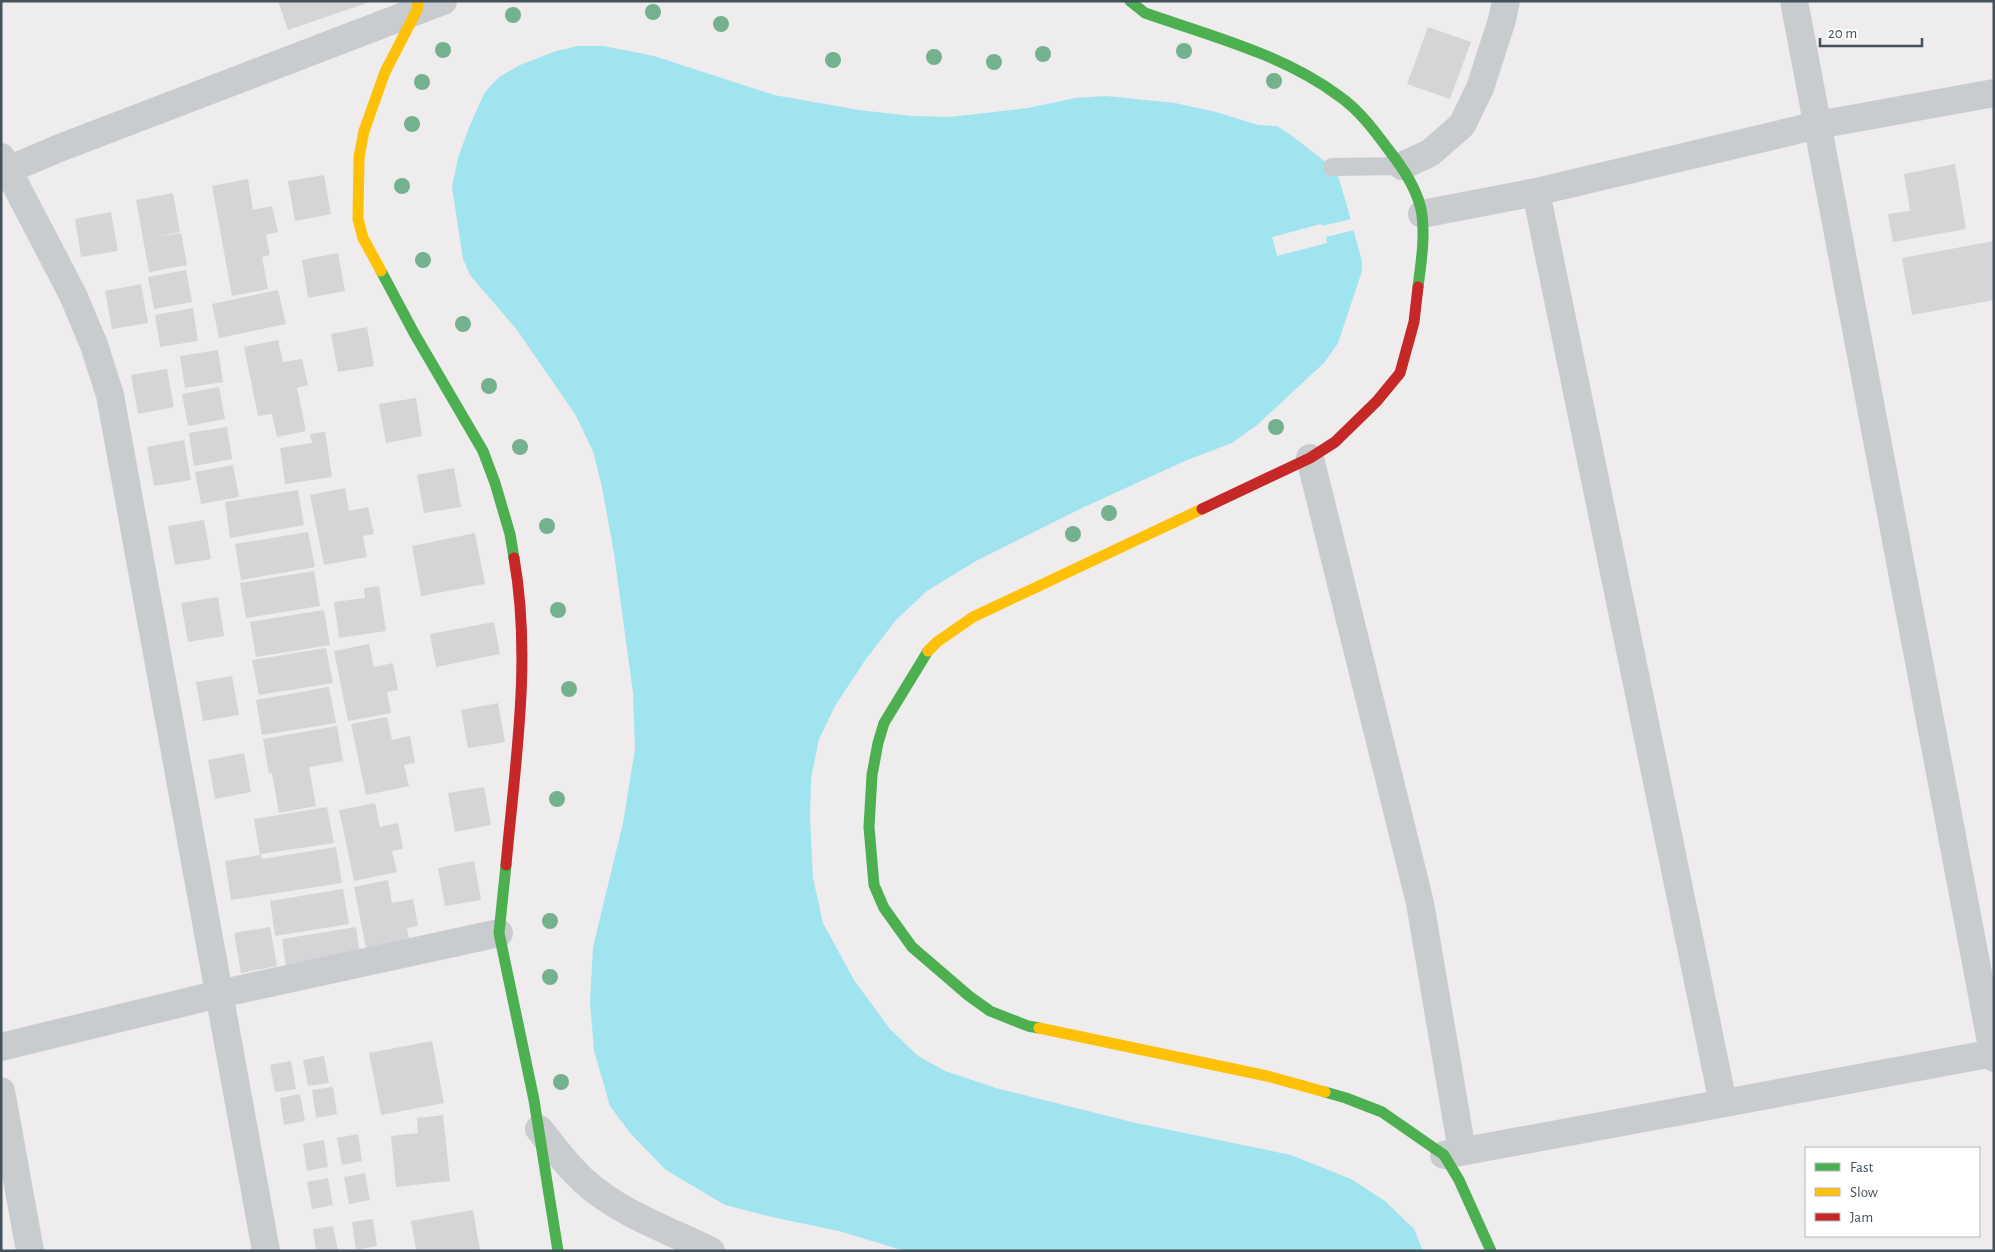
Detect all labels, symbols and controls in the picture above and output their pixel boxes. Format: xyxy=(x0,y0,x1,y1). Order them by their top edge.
scale bar xyxy=(1820,15,1922,47)
text: 20 m xyxy=(1828,26,1857,41)
legend xyxy=(1805,1147,1980,1237)
text: Fast xyxy=(1850,1160,1874,1175)
text: Slow xyxy=(1850,1185,1878,1200)
text: Jam xyxy=(1850,1210,1873,1225)

